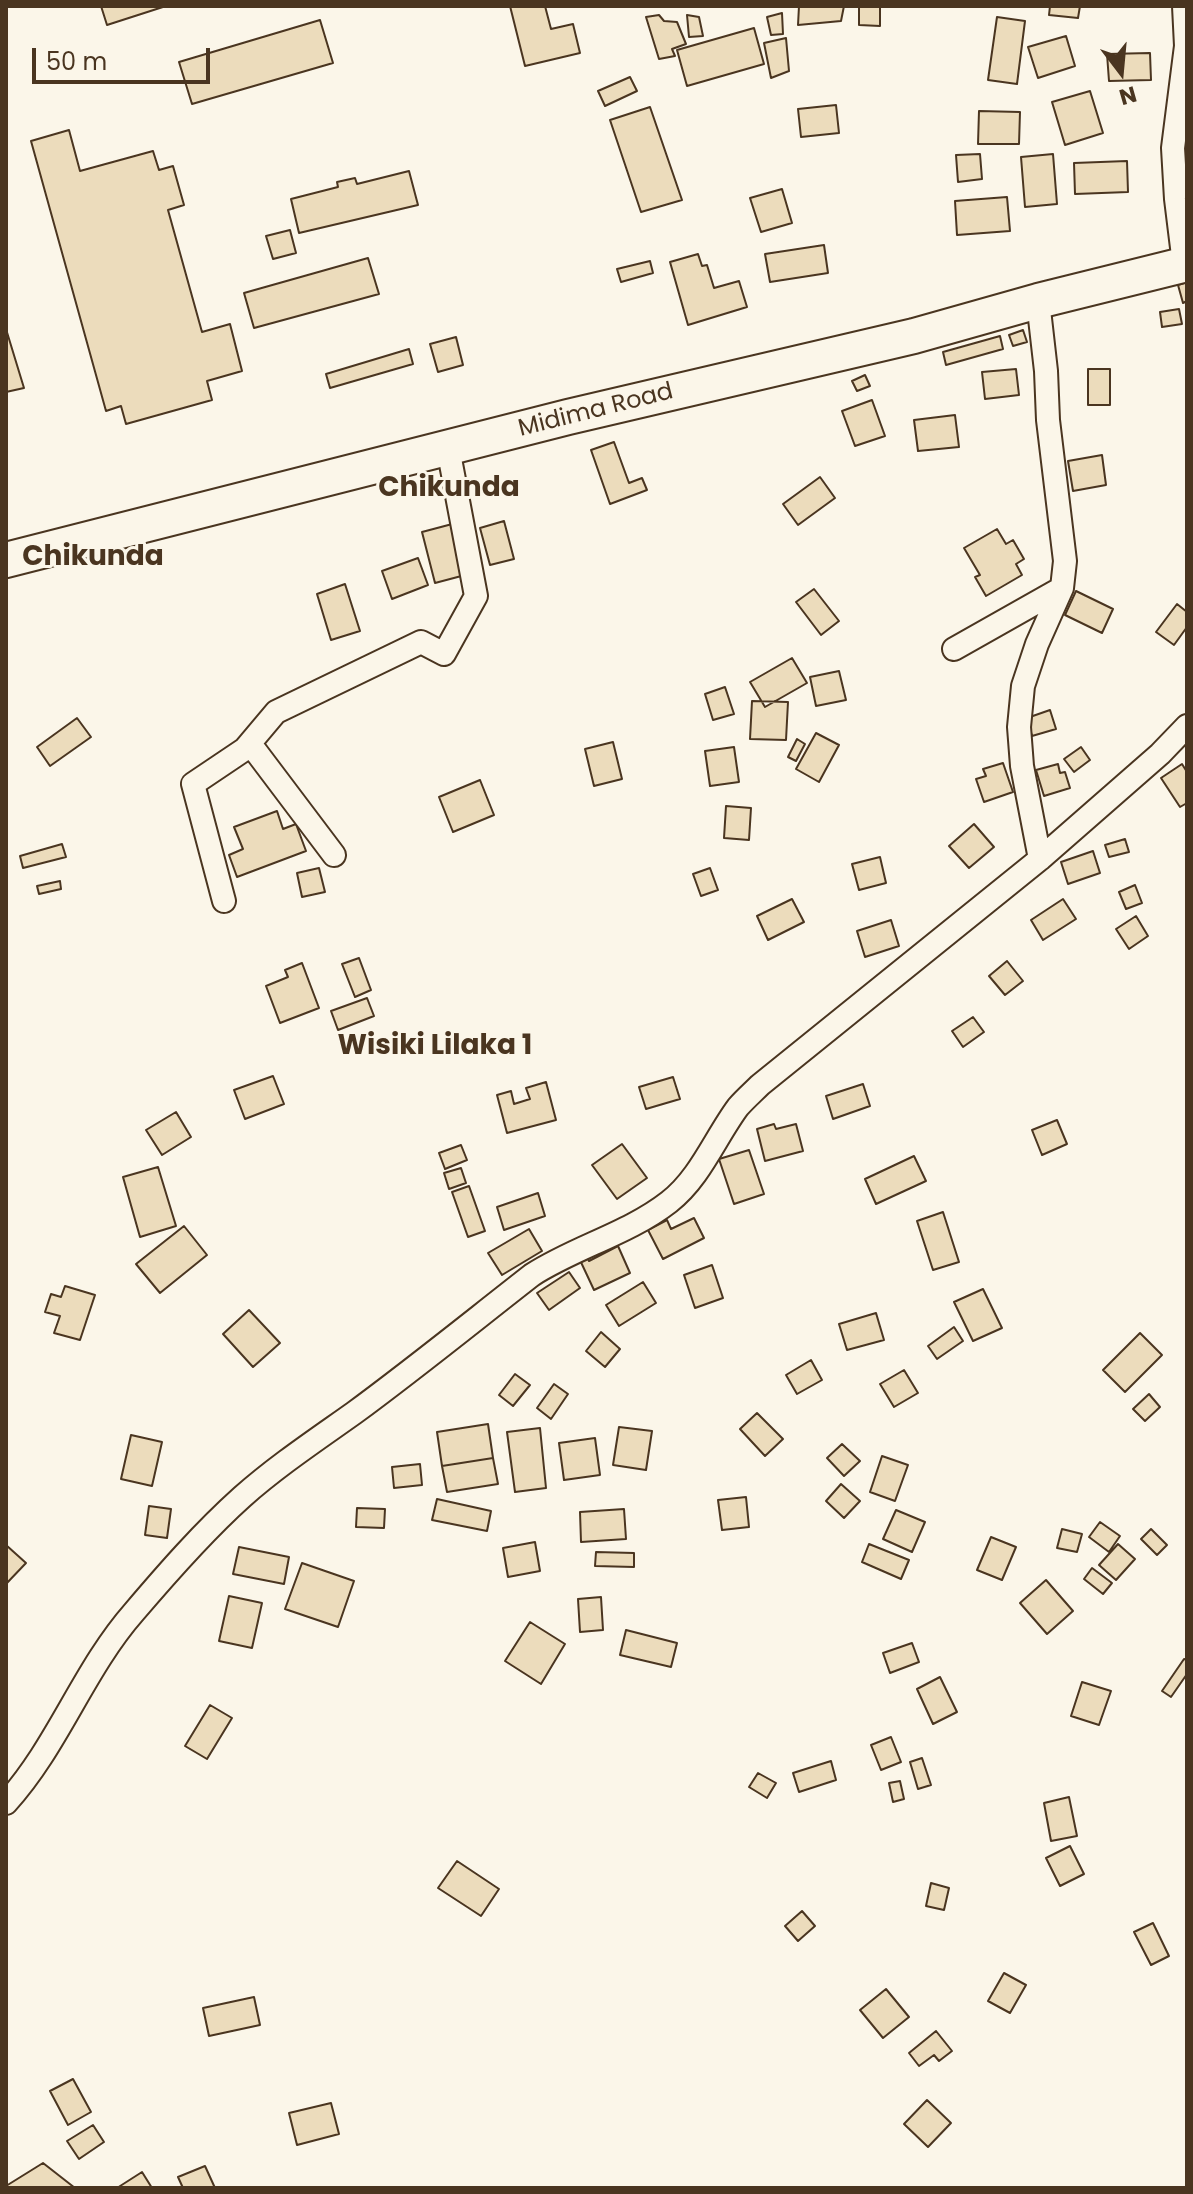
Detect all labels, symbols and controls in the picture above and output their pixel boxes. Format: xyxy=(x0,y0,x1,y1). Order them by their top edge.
scale bar xyxy=(36,32,214,82)
north arrow xyxy=(1081,32,1161,112)
text: 50 m xyxy=(46,45,107,78)
text: N xyxy=(1116,78,1140,113)
street label: Midima Road xyxy=(516,378,676,444)
district label: Chikunda xyxy=(378,472,520,506)
district label: Chikunda xyxy=(22,541,164,575)
district label: Wisiki Lilaka 1 xyxy=(338,1030,532,1064)

